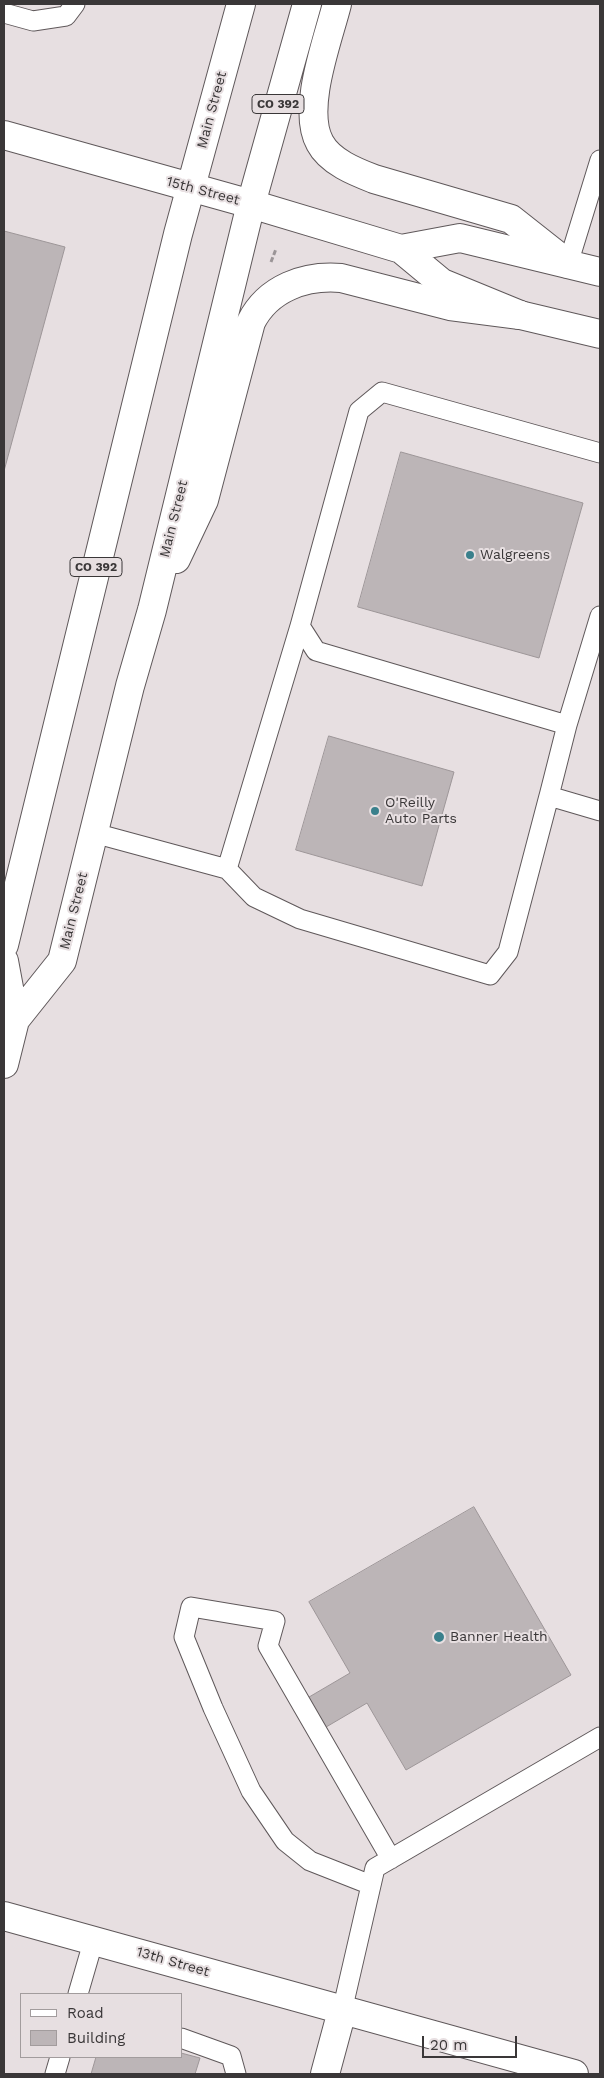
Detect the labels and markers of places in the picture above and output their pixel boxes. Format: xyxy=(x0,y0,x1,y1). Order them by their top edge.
place label: Walgreens xyxy=(480,547,550,563)
marker: Walgreens xyxy=(464,549,476,561)
place label: O'Reilly Auto Parts xyxy=(385,795,457,828)
marker: O'Reilly Auto Parts xyxy=(369,805,381,817)
place label: Banner Health xyxy=(450,1629,548,1645)
marker: Banner Health xyxy=(432,1630,446,1644)

